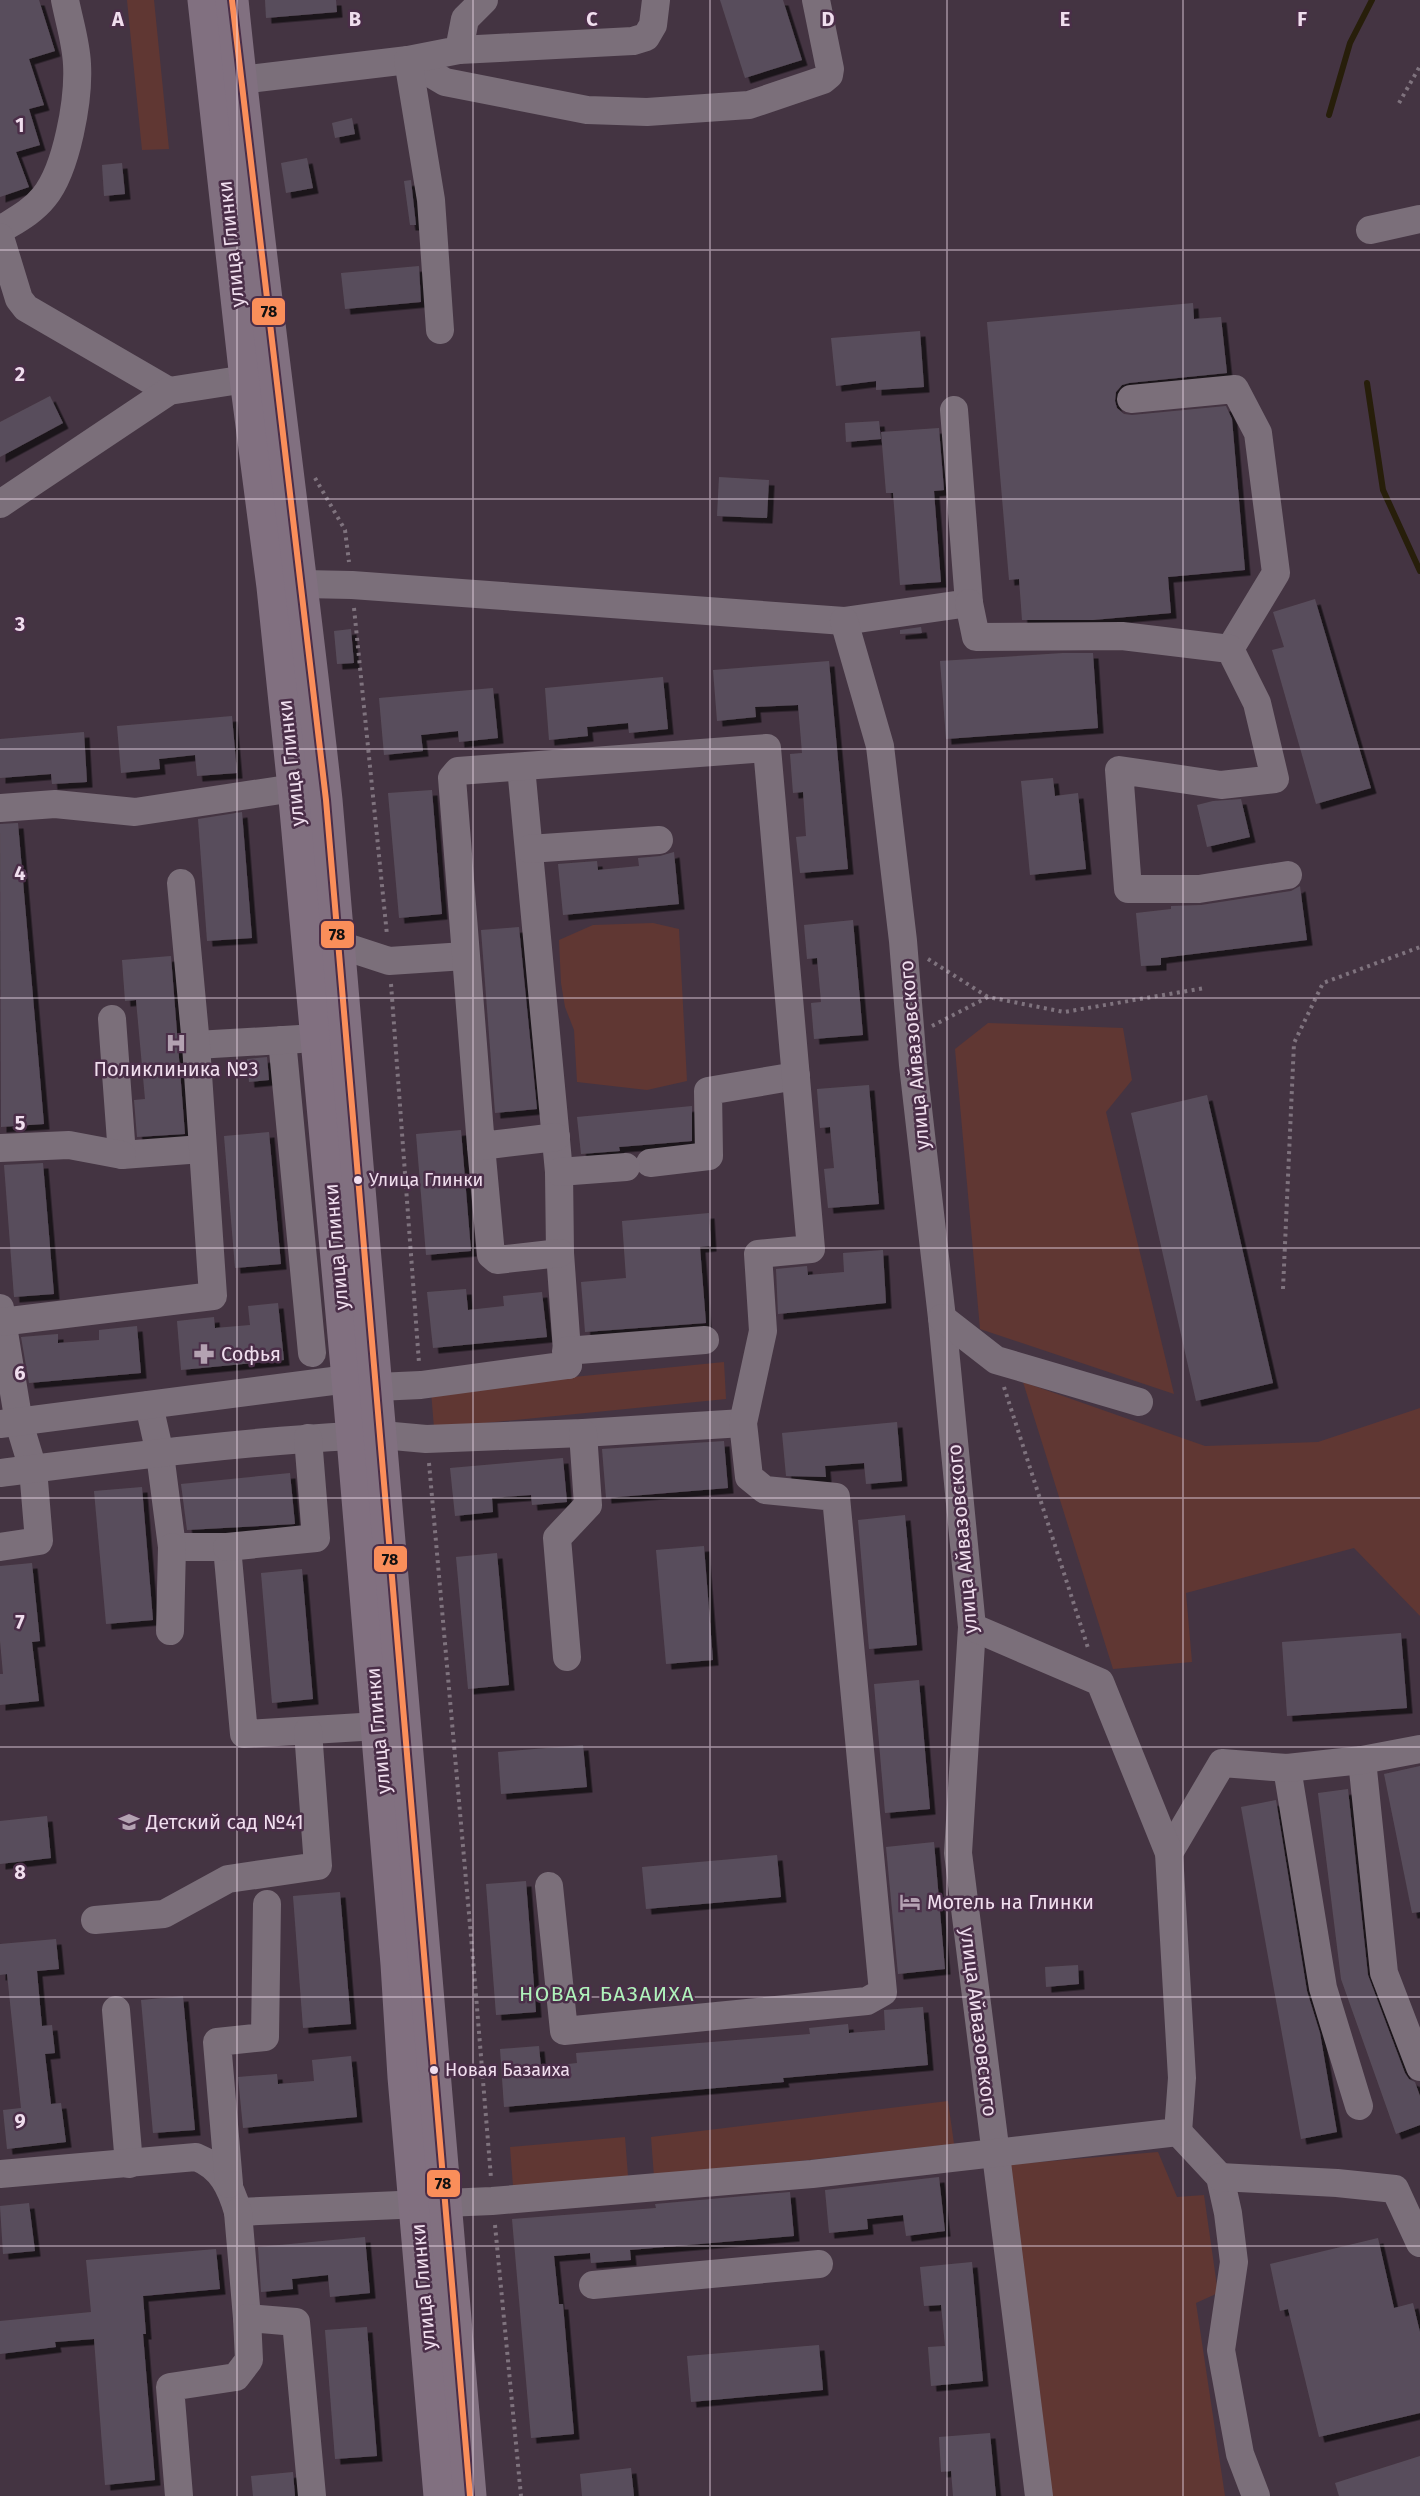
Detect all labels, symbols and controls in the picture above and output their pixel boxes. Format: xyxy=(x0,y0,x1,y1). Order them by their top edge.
text: A xyxy=(111,7,125,31)
text: B xyxy=(349,7,361,31)
text: C xyxy=(586,7,598,31)
text: D xyxy=(821,7,835,31)
text: E xyxy=(1060,7,1070,31)
text: F xyxy=(1297,7,1307,31)
text: 1 xyxy=(15,113,25,137)
street label: улица Глинки xyxy=(212,180,250,308)
line badge: 78 xyxy=(251,297,286,326)
text: 78 xyxy=(261,302,277,321)
text: 2 xyxy=(15,362,25,386)
text: 3 xyxy=(14,612,25,636)
street label: улица Глинки xyxy=(272,699,310,827)
text: 4 xyxy=(14,861,26,885)
line badge: 78 xyxy=(320,920,355,949)
text: 78 xyxy=(329,925,345,944)
street label: улица Айвазовского xyxy=(894,959,934,1151)
hospital icon: Поликлиника №3 xyxy=(164,1031,188,1055)
place label: Поликлиника №3 xyxy=(94,1057,258,1081)
text: 5 xyxy=(15,1111,26,1135)
place label: Улица Глинки xyxy=(369,1169,483,1191)
marker: Улица Глинки xyxy=(352,1174,364,1186)
street label: улица Глинки xyxy=(319,1183,353,1311)
pharmacy icon: Софья xyxy=(192,1342,216,1366)
place label: Софья xyxy=(221,1342,281,1366)
text: 6 xyxy=(14,1361,26,1385)
street label: улица Айвазовского xyxy=(942,1443,982,1635)
line badge: 78 xyxy=(373,1545,408,1573)
text: 78 xyxy=(382,1550,398,1569)
text: 7 xyxy=(15,1610,25,1634)
street label: улица Глинки xyxy=(361,1667,395,1795)
school or university icon: Детский сад №41 xyxy=(117,1810,141,1834)
place label: Детский сад №41 xyxy=(145,1810,304,1834)
text: 8 xyxy=(14,1860,26,1884)
hotel icon: Мотель на Глинки xyxy=(898,1890,922,1914)
place label: Мотель на Глинки xyxy=(927,1890,1094,1914)
street label: улица Айвазовского xyxy=(955,1926,1003,2118)
district label: НОВАЯ БАЗАИХА xyxy=(519,1981,695,2007)
place label: Новая Базаиха xyxy=(445,2059,570,2081)
marker: Новая Базаиха xyxy=(428,2064,440,2076)
text: 9 xyxy=(14,2109,26,2133)
line badge: 78 xyxy=(426,2169,461,2198)
text: 78 xyxy=(435,2174,451,2193)
street label: улица Глинки xyxy=(406,2223,440,2351)

